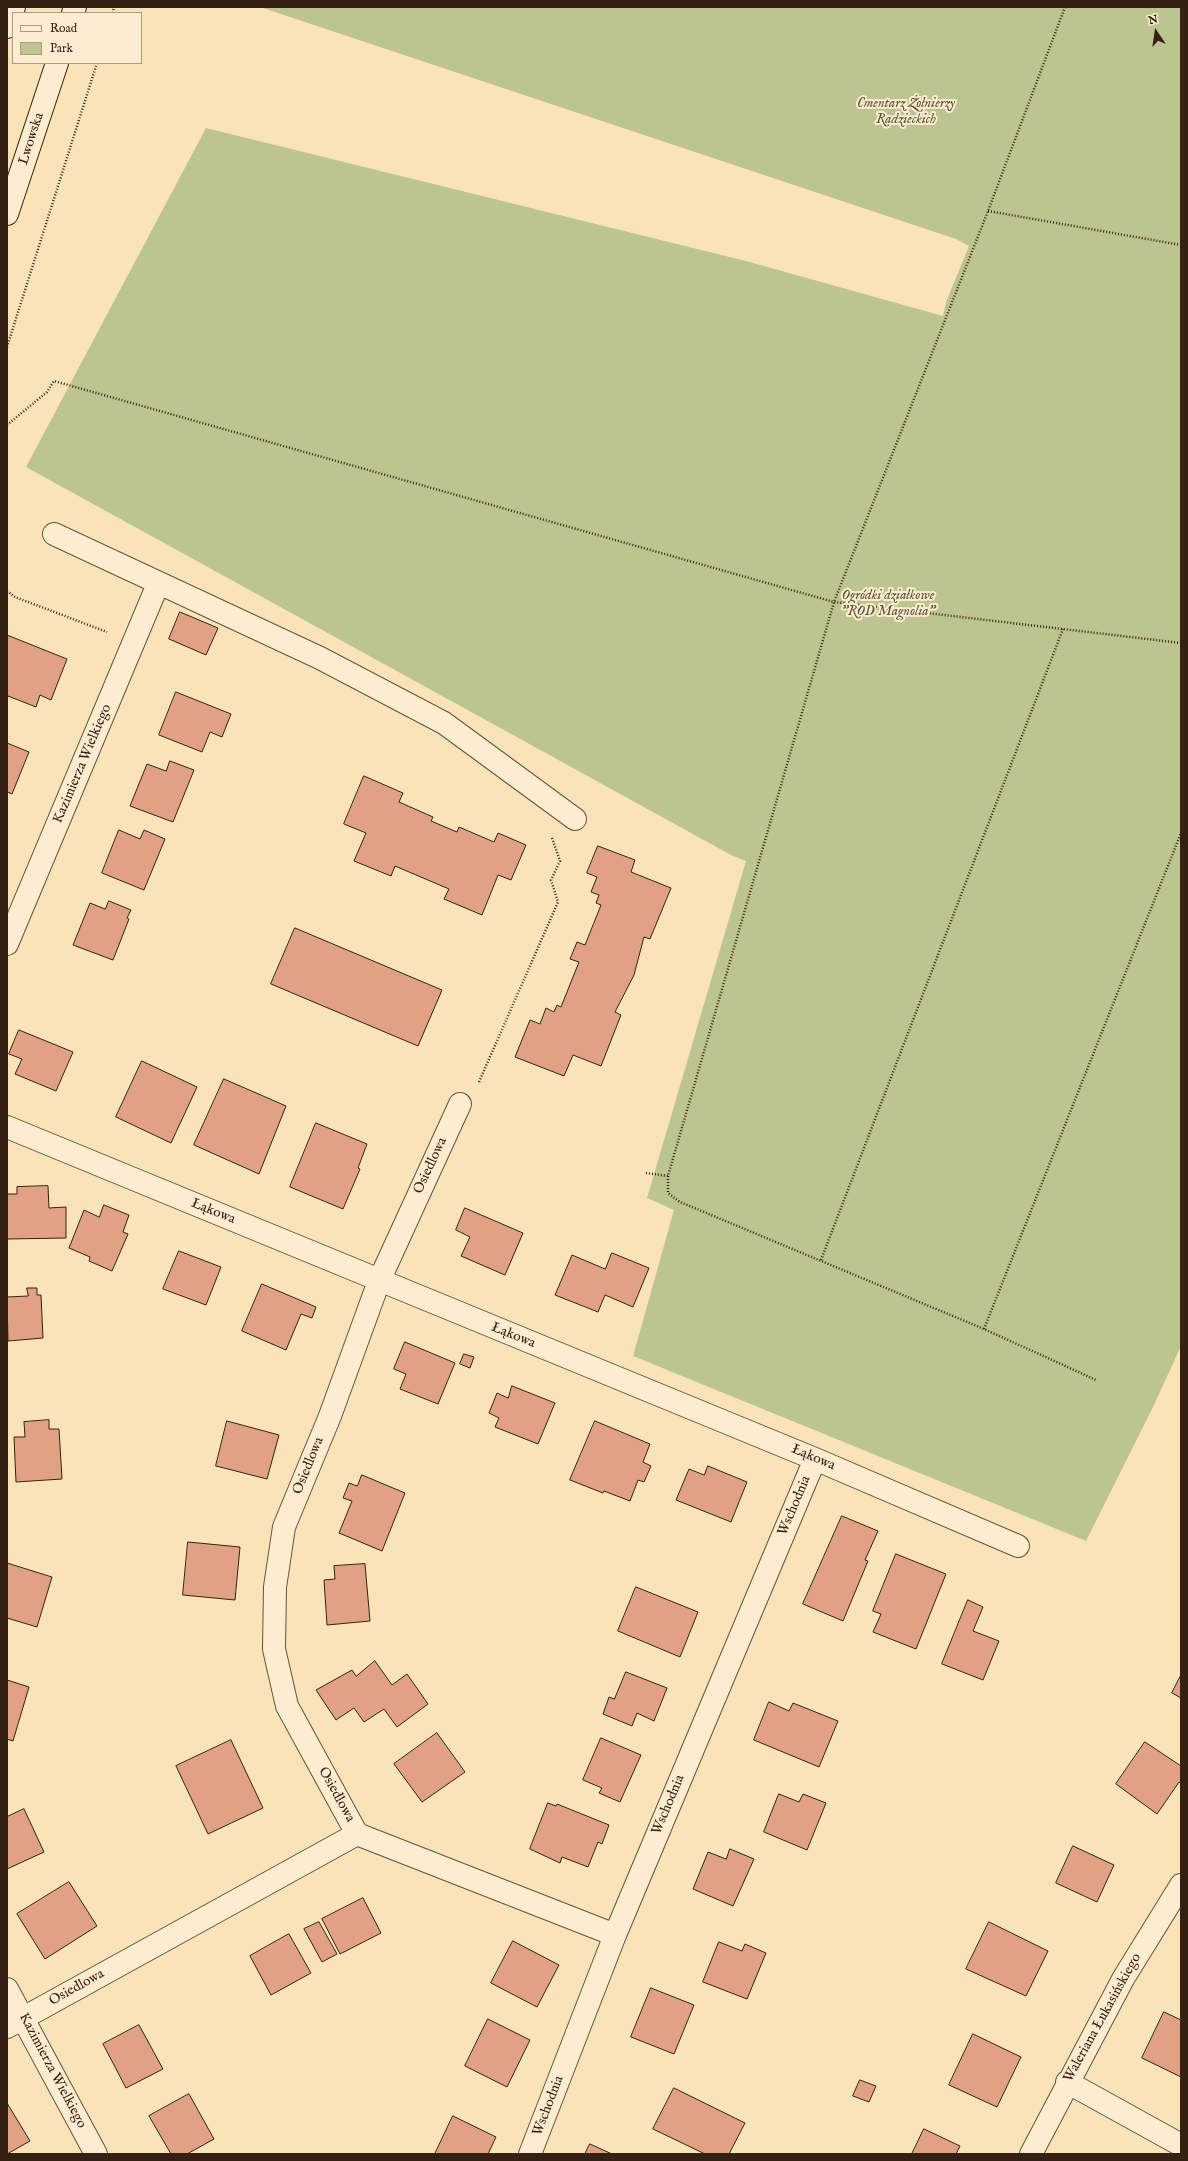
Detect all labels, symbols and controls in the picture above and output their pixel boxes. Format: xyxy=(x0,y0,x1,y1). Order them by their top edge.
legend xyxy=(12,12,142,64)
north arrow xyxy=(1136,12,1176,52)
text: N xyxy=(1147,12,1160,28)
text: Road xyxy=(50,21,77,36)
text: Park xyxy=(50,41,73,56)
park label: Cmentarz Żołnierzy Radzieckich xyxy=(857,96,955,128)
street label: Lwowska xyxy=(16,111,48,167)
park label: Ogródki działkowe "ROD Magnolia" xyxy=(841,588,935,620)
street label: Kazimierza Wielkiego xyxy=(50,702,116,826)
street label: Osiedlowa xyxy=(411,1135,451,1197)
street label: Łąkowa xyxy=(189,1196,237,1228)
street label: Łąkowa xyxy=(489,1320,537,1352)
street label: Osiedlowa xyxy=(290,1435,328,1497)
street label: Łąkowa xyxy=(789,1441,837,1475)
street label: Wschodnia xyxy=(775,1474,815,1538)
street label: Osiedlowa xyxy=(314,1764,358,1826)
street label: Wschodnia xyxy=(649,1773,689,1837)
street label: Waleriana Łukasińskiego xyxy=(1061,1951,1145,2085)
street label: Osiedlowa xyxy=(46,1966,108,2010)
street label: Kazimierza Wielkiego xyxy=(15,2011,89,2131)
street label: Wschodnia xyxy=(530,2073,568,2139)

